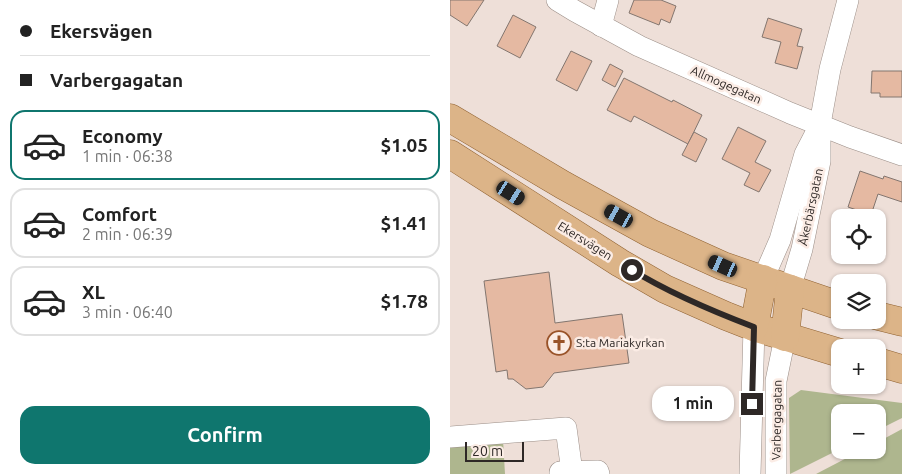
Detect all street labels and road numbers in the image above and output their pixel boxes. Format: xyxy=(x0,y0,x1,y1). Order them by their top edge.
street label: Allmogegatan xyxy=(689,63,763,106)
street label: Åkerbärsgatan xyxy=(796,167,825,247)
street label: Ekersvägen xyxy=(556,219,615,262)
street label: Varbergagatan xyxy=(769,380,784,460)

